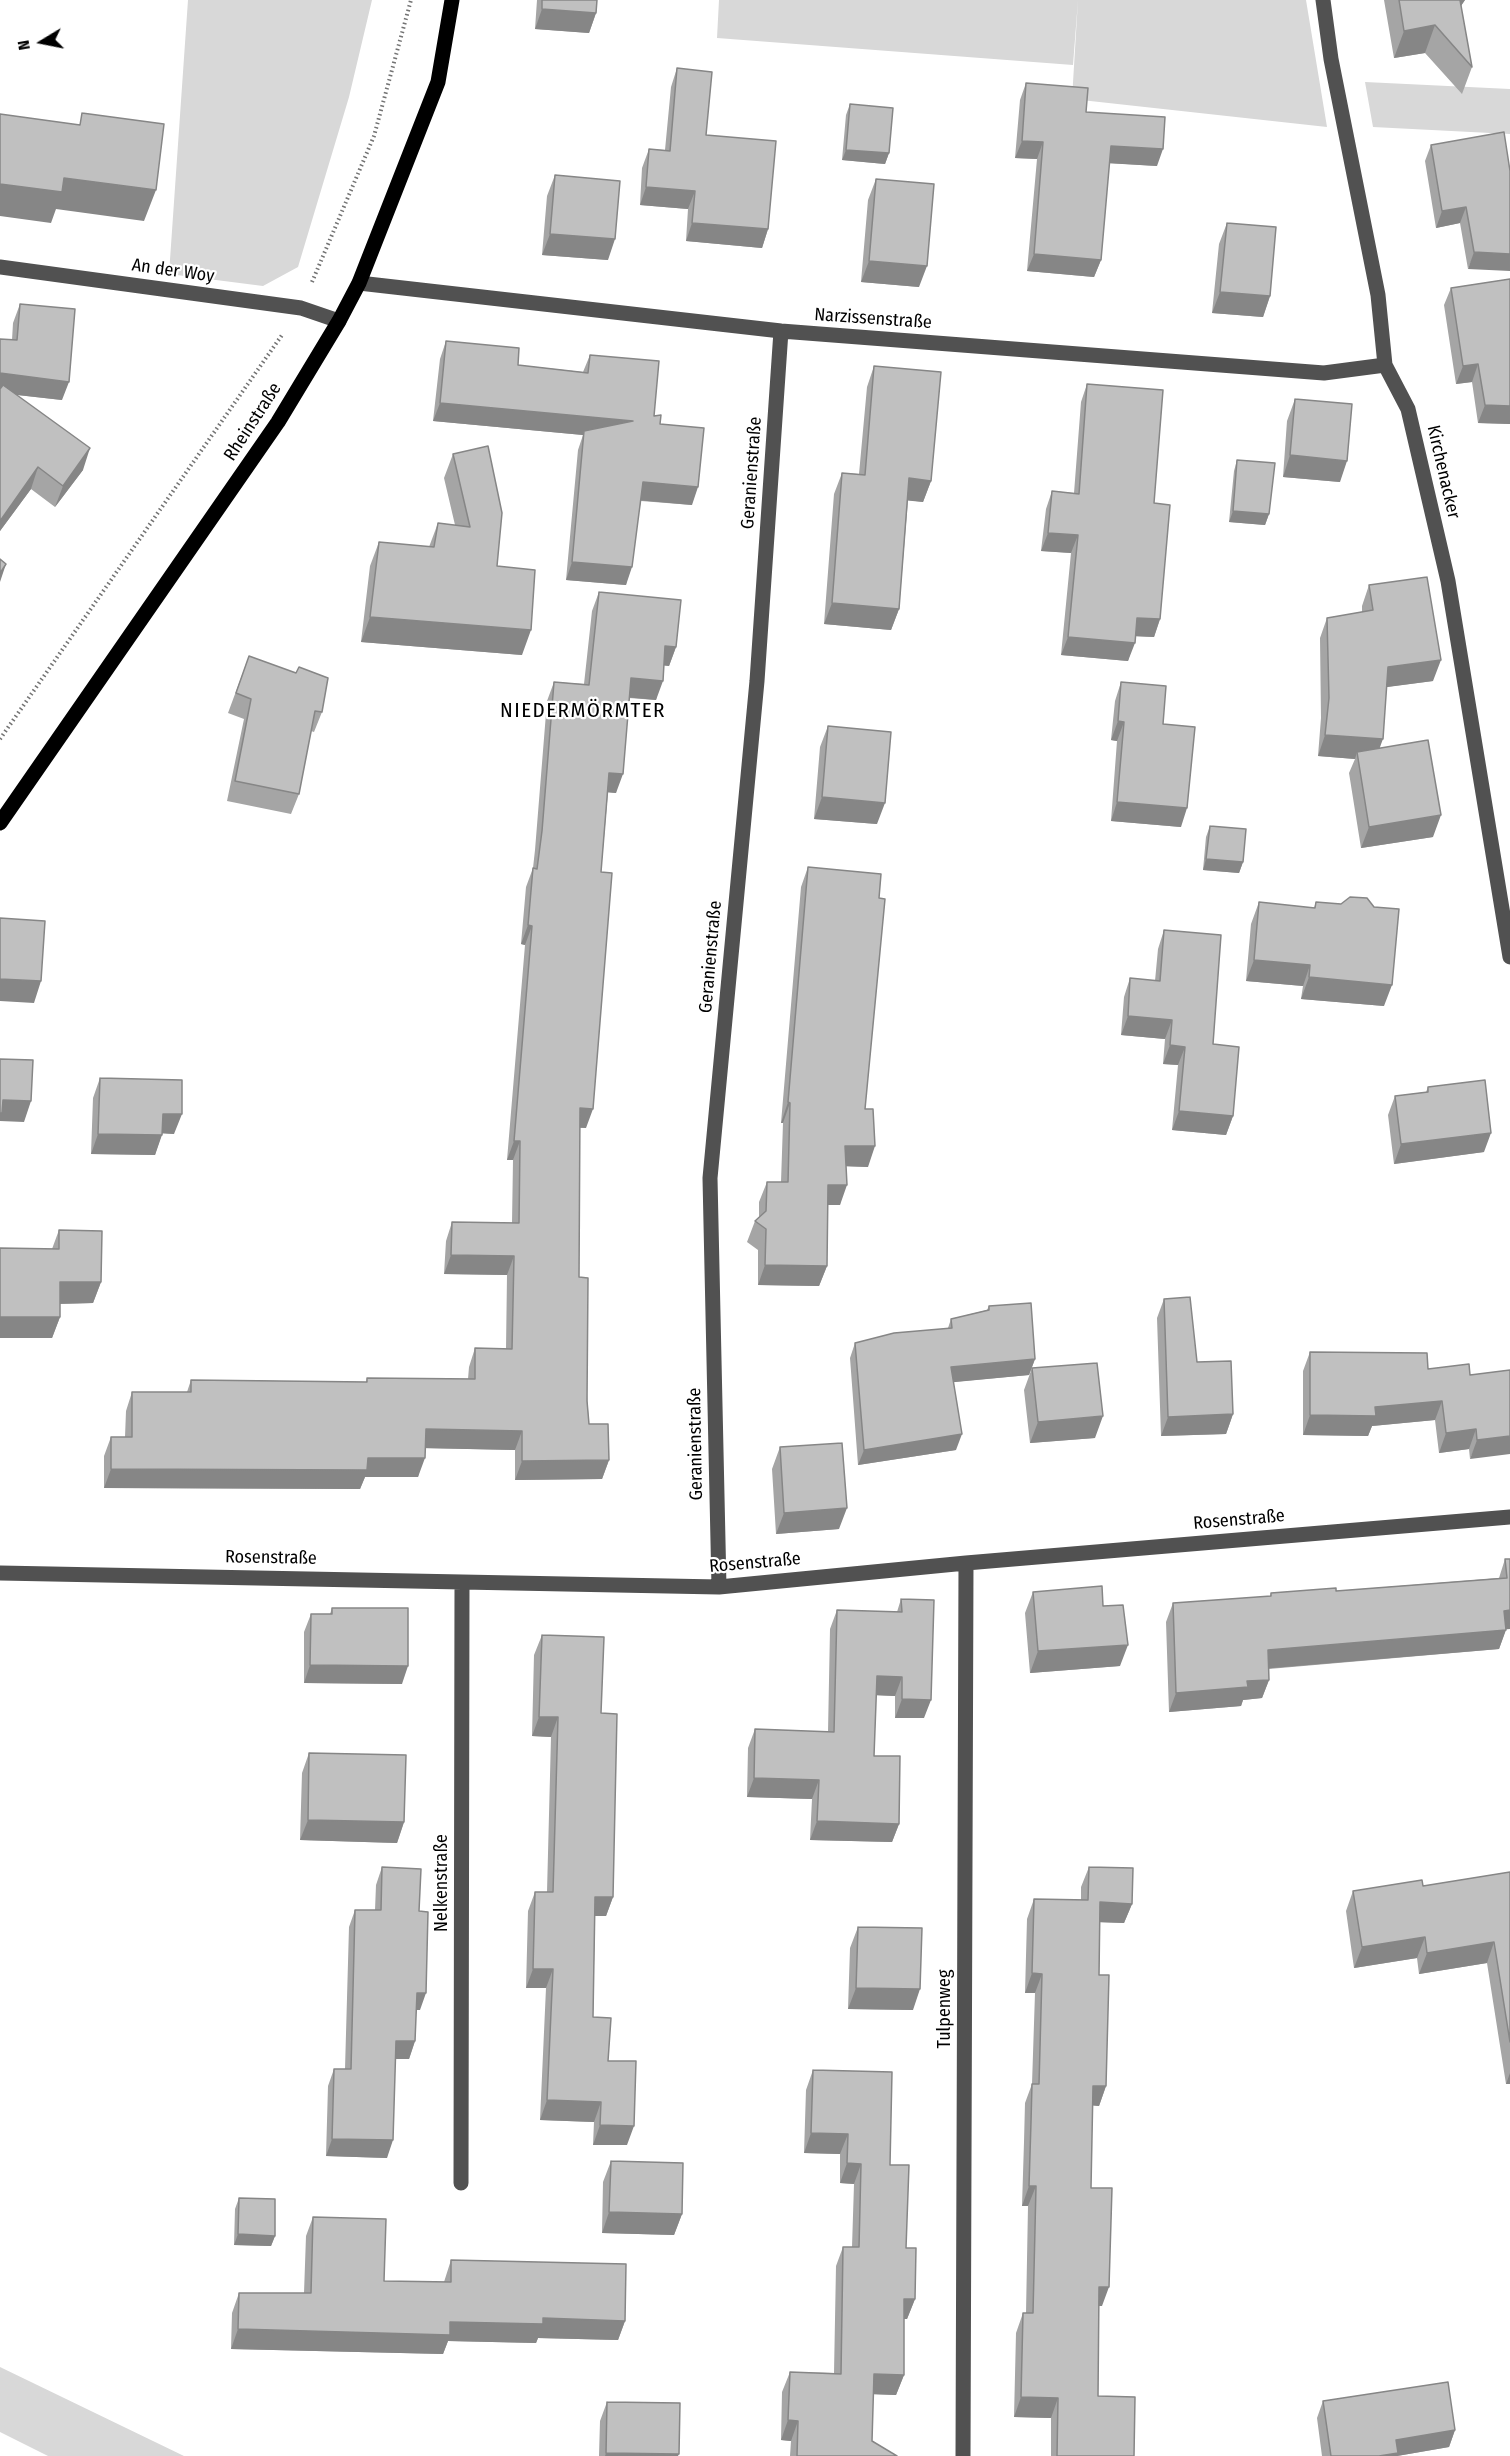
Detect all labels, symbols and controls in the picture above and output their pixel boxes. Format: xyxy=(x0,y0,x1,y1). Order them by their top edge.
north arrow xyxy=(12,12,72,72)
text: N xyxy=(14,39,34,52)
street label: An der Woy xyxy=(130,255,216,287)
street label: Narzissenstraße xyxy=(814,304,932,334)
street label: Rheinstraße xyxy=(220,379,286,465)
street label: Geranienstraße xyxy=(737,416,767,530)
street label: Kirchenacker xyxy=(1422,423,1464,521)
district label: NIEDERMÖRMTER xyxy=(500,698,666,724)
street label: Geranienstraße xyxy=(695,900,727,1014)
street label: Geranienstraße xyxy=(684,1387,708,1501)
street label: Rosenstraße xyxy=(1192,1505,1286,1535)
street label: Rosenstraße xyxy=(225,1546,317,1570)
street label: Rosenstraße xyxy=(708,1548,802,1578)
street label: Nelkenstraße xyxy=(431,1834,453,1932)
street label: Tulpenweg xyxy=(934,1970,956,2048)

